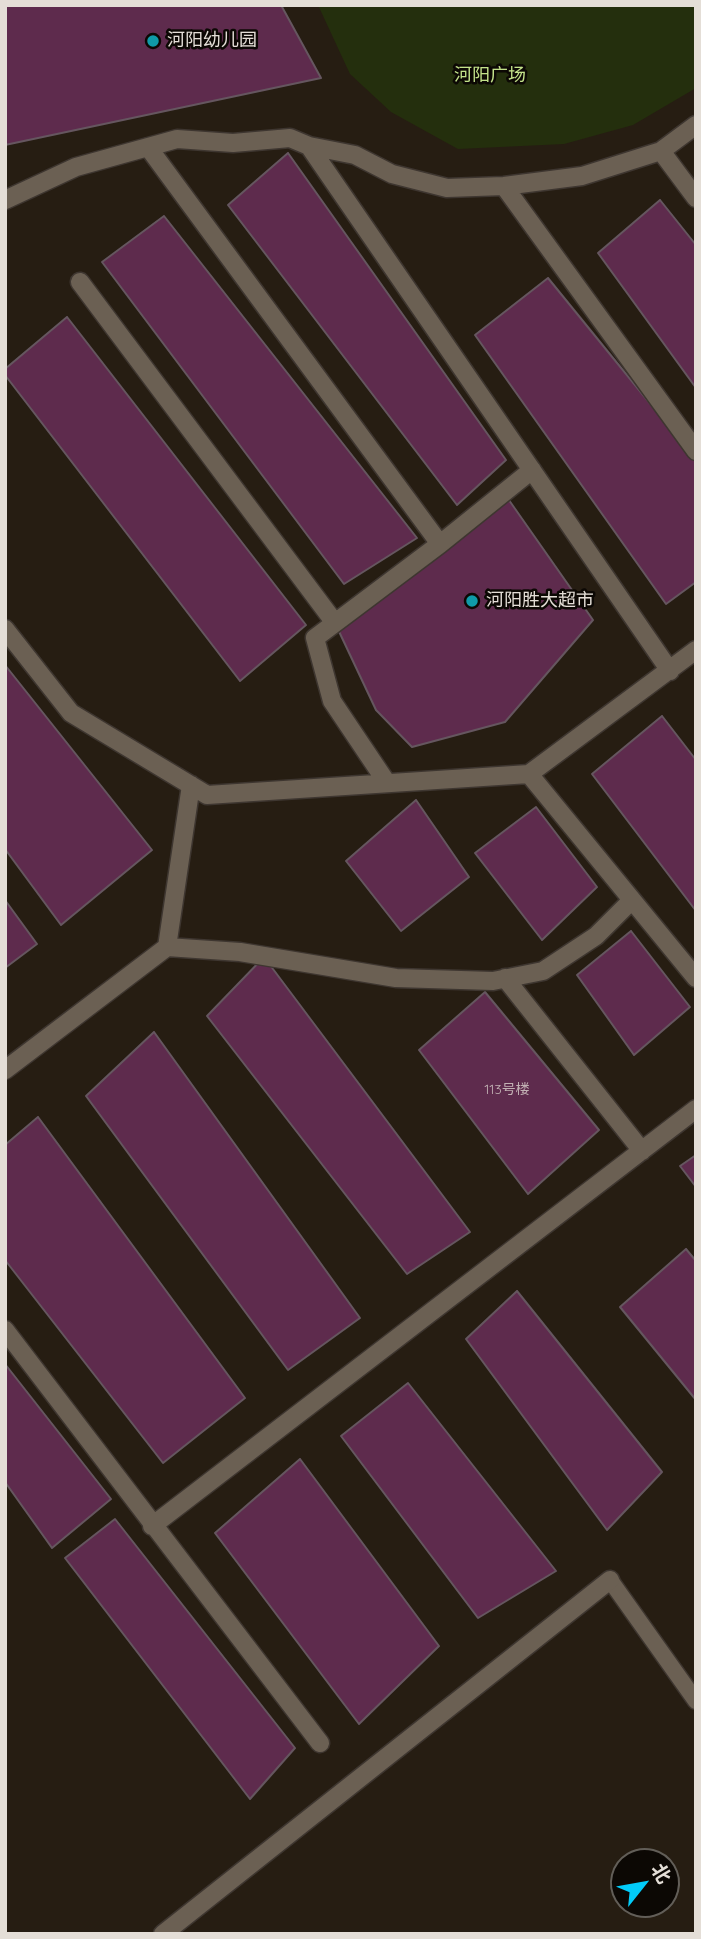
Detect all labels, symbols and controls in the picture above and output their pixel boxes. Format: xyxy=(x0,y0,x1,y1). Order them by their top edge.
place label: 河阳幼儿园 xyxy=(167,30,257,52)
marker: 河阳幼儿园 xyxy=(145,33,161,49)
park label: 河阳广场 xyxy=(454,65,526,87)
place label: 河阳胜大超市 xyxy=(486,590,594,612)
marker: 河阳胜大超市 xyxy=(464,593,480,609)
house number: 113号楼 xyxy=(484,1082,530,1098)
north arrow xyxy=(610,1848,680,1918)
text: 北 xyxy=(646,1859,676,1888)

